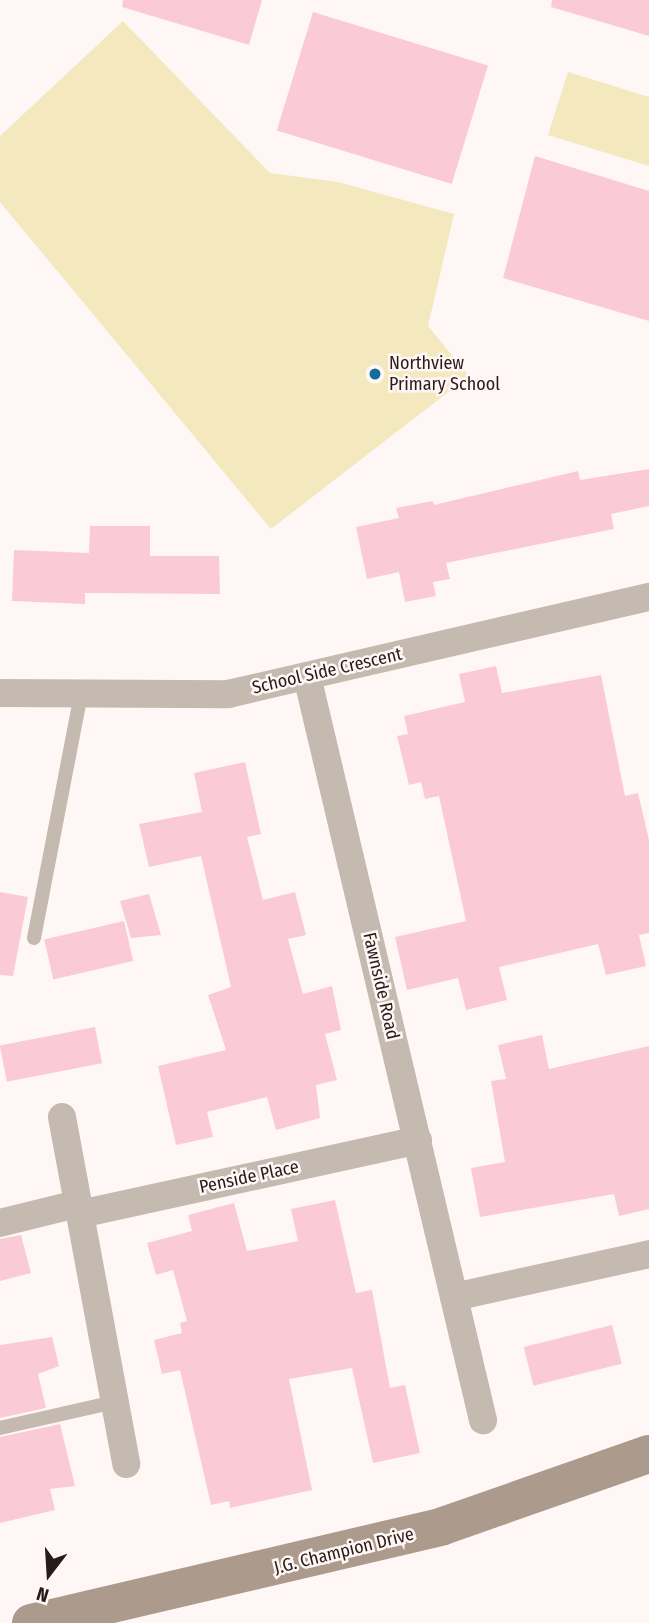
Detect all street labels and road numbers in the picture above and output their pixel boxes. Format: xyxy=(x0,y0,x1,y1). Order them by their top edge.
street label: School Side Crescent xyxy=(250,643,404,699)
street label: Fawnside Road xyxy=(358,930,404,1042)
street label: Penside Place xyxy=(197,1156,301,1198)
street label: J.G. Champion Drive xyxy=(272,1523,416,1579)

